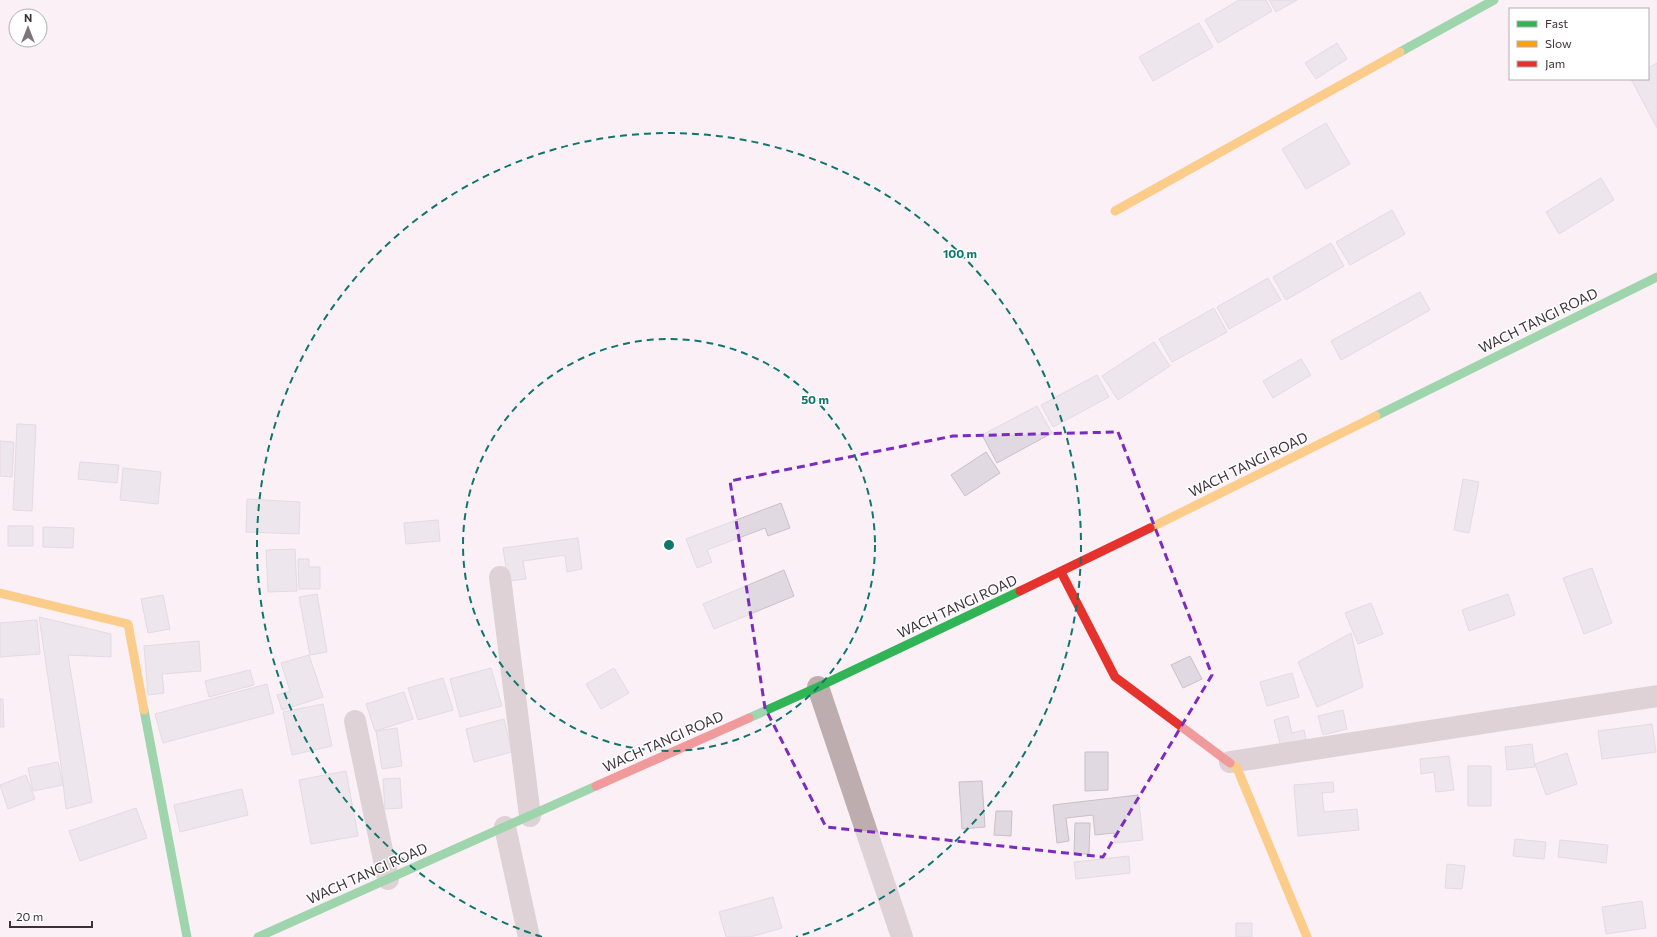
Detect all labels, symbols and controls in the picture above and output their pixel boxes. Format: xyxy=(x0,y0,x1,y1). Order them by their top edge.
north arrow xyxy=(8,8,48,48)
legend xyxy=(1509,8,1649,80)
text: N xyxy=(24,11,32,24)
text: Fast xyxy=(1545,16,1568,30)
text: Slow xyxy=(1545,36,1572,50)
text: Jam xyxy=(1545,56,1565,71)
text: 100 m xyxy=(943,246,977,260)
street label: WACH TANGI ROAD xyxy=(1476,284,1600,356)
text: 50 m xyxy=(801,392,829,406)
street label: WACH TANGI ROAD xyxy=(1186,428,1310,500)
centre of rings xyxy=(662,538,676,552)
street label: WACH TANGI ROAD xyxy=(894,571,1020,641)
street label: WACH TANGI ROAD xyxy=(600,707,726,775)
street label: WACH TANGI ROAD xyxy=(304,839,430,907)
scale bar xyxy=(10,903,92,929)
text: 20 m xyxy=(16,909,43,923)

